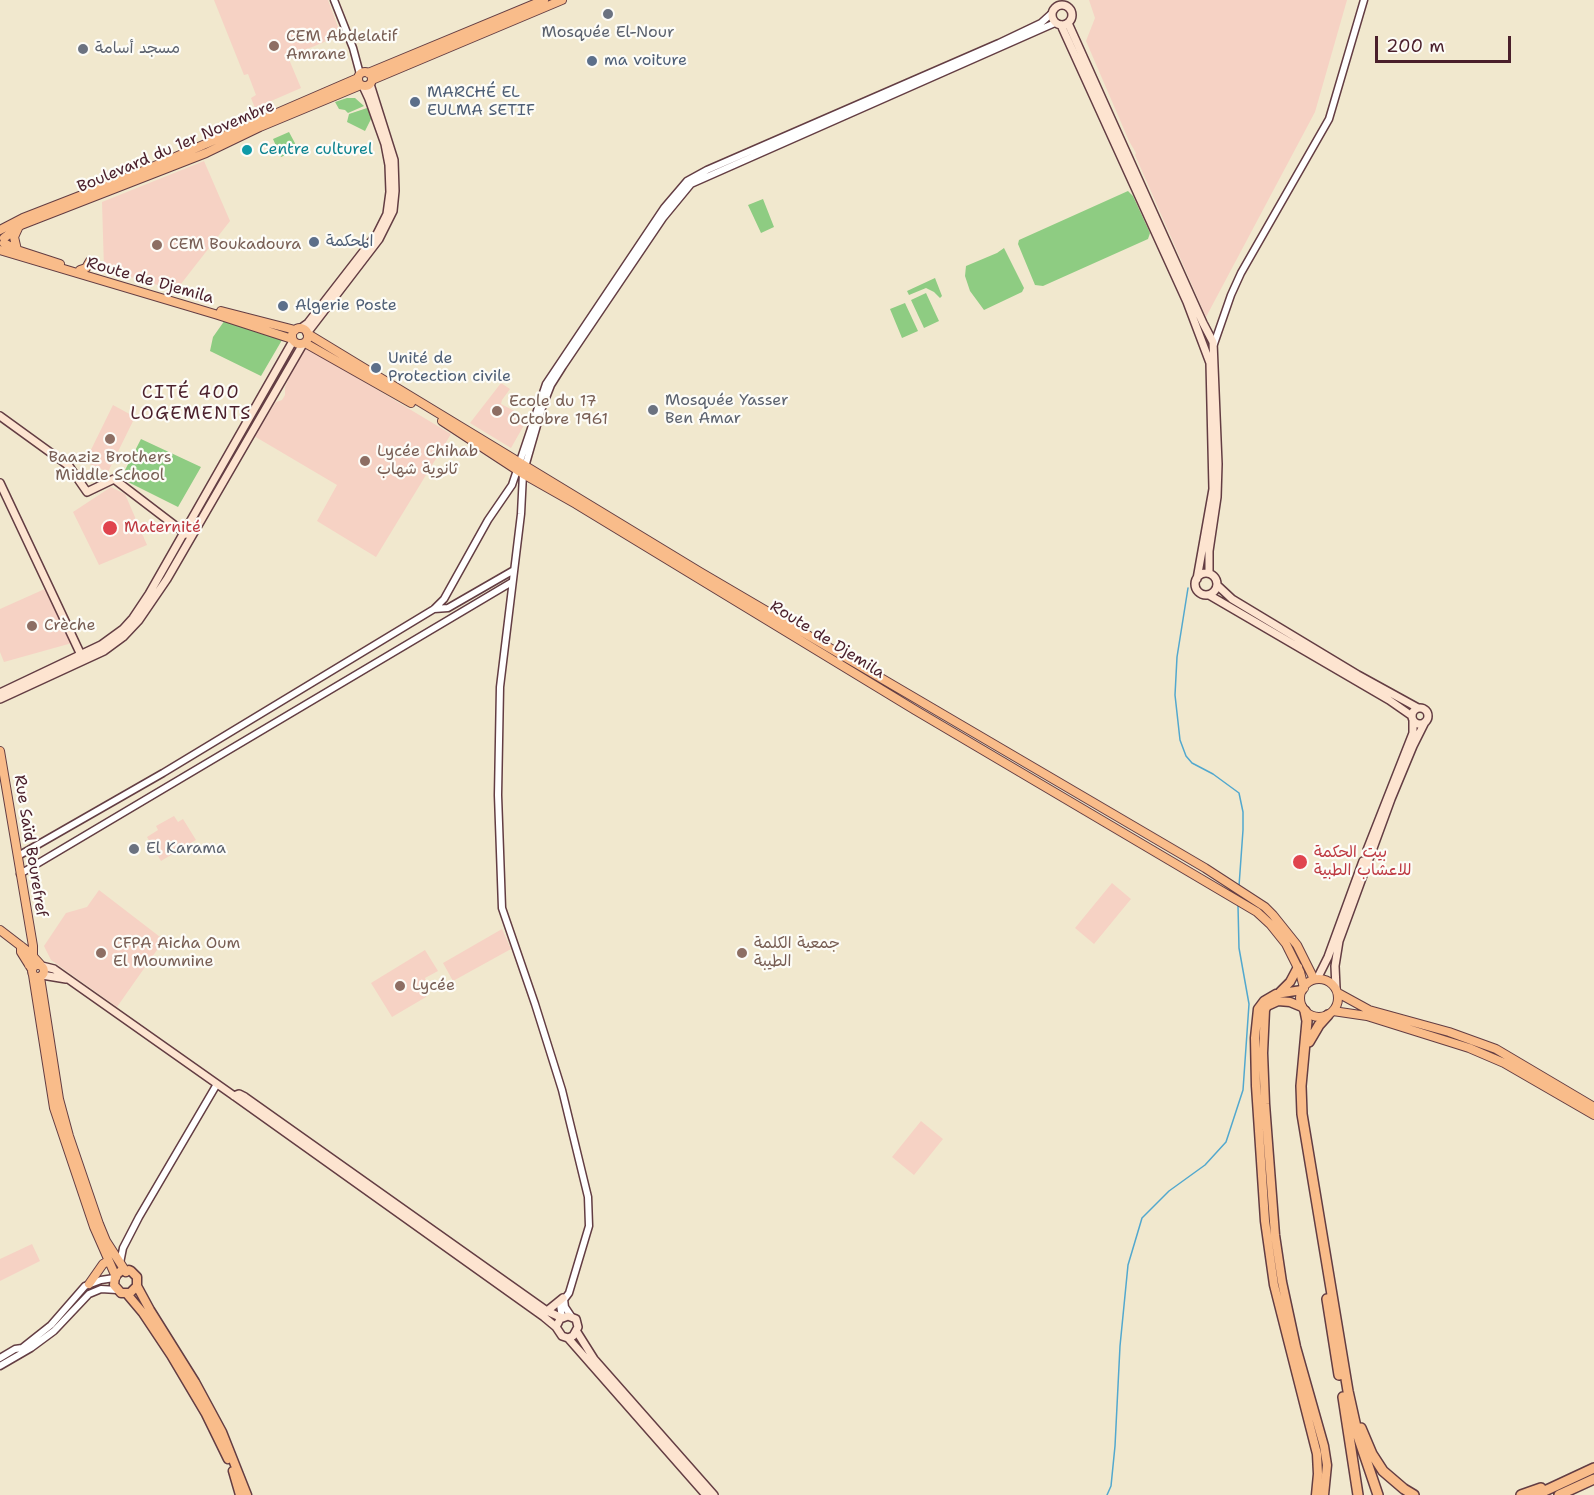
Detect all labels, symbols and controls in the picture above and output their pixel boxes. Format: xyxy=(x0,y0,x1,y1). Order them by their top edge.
marker: Mosquée El-Nour xyxy=(601,7,615,21)
place label: Mosquée El-Nour xyxy=(541,23,675,43)
scale bar xyxy=(1378,24,1514,62)
place label: CEM Abdelatif Amrane xyxy=(286,27,398,65)
text: 200 m xyxy=(1386,34,1445,58)
place label: مسجد أسامة xyxy=(95,39,180,59)
marker: CEM Abdelatif Amrane xyxy=(267,39,281,53)
marker: مسجد أسامة xyxy=(76,42,90,56)
place label: ma voiture xyxy=(604,51,687,71)
marker: ma voiture xyxy=(585,54,599,68)
place label: MARCHÉ EL EULMA SETIF xyxy=(427,83,535,121)
marker: MARCHÉ EL EULMA SETIF xyxy=(408,95,422,109)
street label: Boulevard du 1er Novembre xyxy=(75,97,277,197)
place label: Centre culturel xyxy=(259,140,373,160)
marker: Centre culturel xyxy=(240,143,254,157)
place label: المحكمة xyxy=(326,232,373,252)
place label: CEM Boukadoura xyxy=(169,235,301,255)
marker: المحكمة xyxy=(307,235,321,249)
marker: CEM Boukadoura xyxy=(150,238,164,252)
street label: Route de Djemila xyxy=(84,254,216,308)
place label: Algerie Poste xyxy=(295,296,397,316)
marker: Algerie Poste xyxy=(276,299,290,313)
place label: Unité de Protection civile xyxy=(388,349,511,387)
marker: Unité de Protection civile xyxy=(369,361,383,375)
district label: CITÉ 400 LOGEMENTS xyxy=(130,382,252,424)
place label: Mosquée Yasser Ben Amar xyxy=(665,391,789,429)
place label: Ecole du 17 Octobre 1961 xyxy=(509,392,608,430)
marker: Mosquée Yasser Ben Amar xyxy=(646,403,660,417)
marker: Ecole du 17 Octobre 1961 xyxy=(490,404,504,418)
marker: Baaziz Brothers Middle School xyxy=(103,432,117,446)
place label: Lycée Chihab ثانوية شهاب xyxy=(377,442,478,480)
place label: Baaziz Brothers Middle School xyxy=(48,448,172,486)
marker: Lycée Chihab ثانوية شهاب xyxy=(358,454,372,468)
place label: Maternité xyxy=(124,518,201,538)
marker: Maternité xyxy=(101,519,119,537)
street label: Route de Djemila xyxy=(766,597,888,683)
place label: Crèche xyxy=(44,616,96,636)
marker: Crèche xyxy=(25,619,39,633)
street label: Rue Saïd Bourefref xyxy=(9,774,51,918)
place label: El Karama xyxy=(146,839,226,859)
marker: El Karama xyxy=(127,842,141,856)
place label: بيت الحكمة للاعشاب الطبية xyxy=(1314,843,1412,881)
marker: بيت الحكمة للاعشاب الطبية xyxy=(1291,853,1309,871)
place label: CFPA Aicha Oum El Moumnine xyxy=(113,934,240,972)
place label: جمعية الكلمة الطيبة xyxy=(754,934,840,972)
marker: CFPA Aicha Oum El Moumnine xyxy=(94,946,108,960)
marker: جمعية الكلمة الطيبة xyxy=(735,946,749,960)
place label: Lycée xyxy=(412,976,455,996)
marker: Lycée xyxy=(393,979,407,993)

